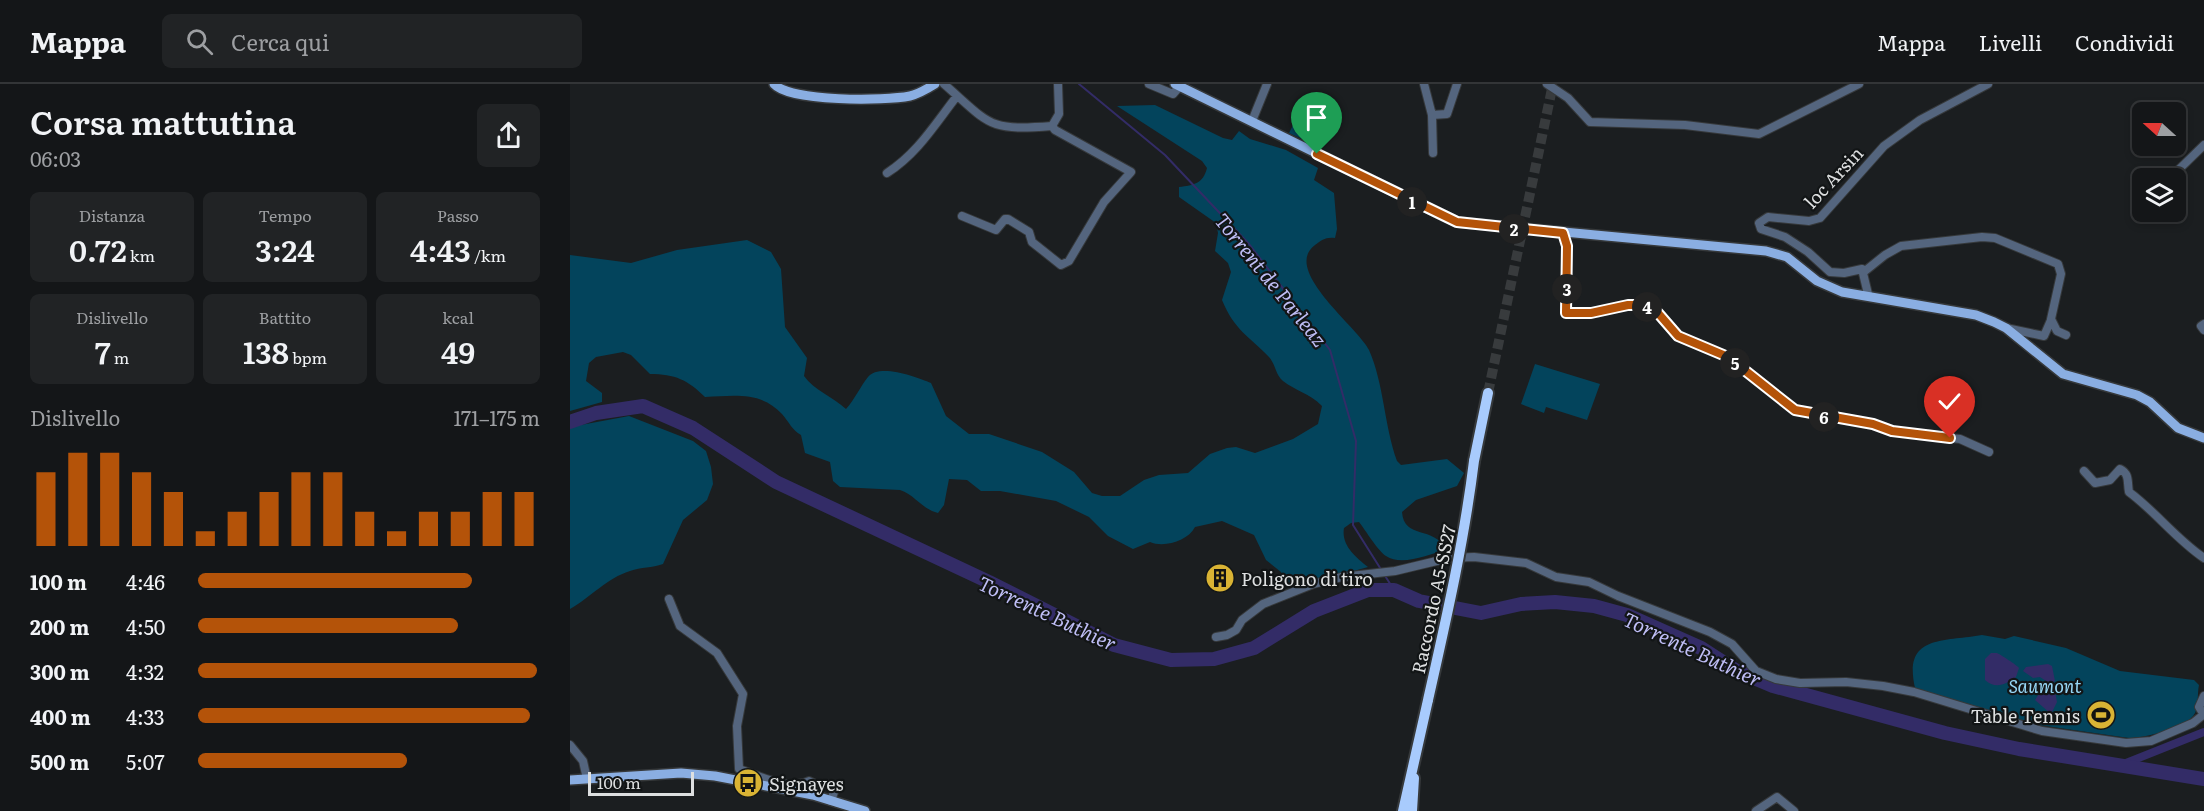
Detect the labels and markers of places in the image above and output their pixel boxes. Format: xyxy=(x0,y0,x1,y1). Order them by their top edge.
pin xyxy=(1291,92,1342,154)
pin: 1 xyxy=(1397,187,1427,217)
pin: 2 xyxy=(1499,214,1529,244)
pin: 3 xyxy=(1552,274,1582,304)
pin: 4 xyxy=(1632,292,1662,322)
pin: 5 xyxy=(1720,348,1750,378)
pin xyxy=(1924,376,1975,438)
pin: 6 xyxy=(1809,402,1839,432)
building icon: Poligono di tiro xyxy=(1204,562,1236,594)
place label: Poligono di tiro xyxy=(1241,565,1373,592)
sports icon: Table Tennis xyxy=(2085,699,2117,731)
place label: Table Tennis xyxy=(1970,702,2080,729)
bus stop icon: Signayes xyxy=(732,767,764,799)
place label: Signayes xyxy=(769,770,844,797)

